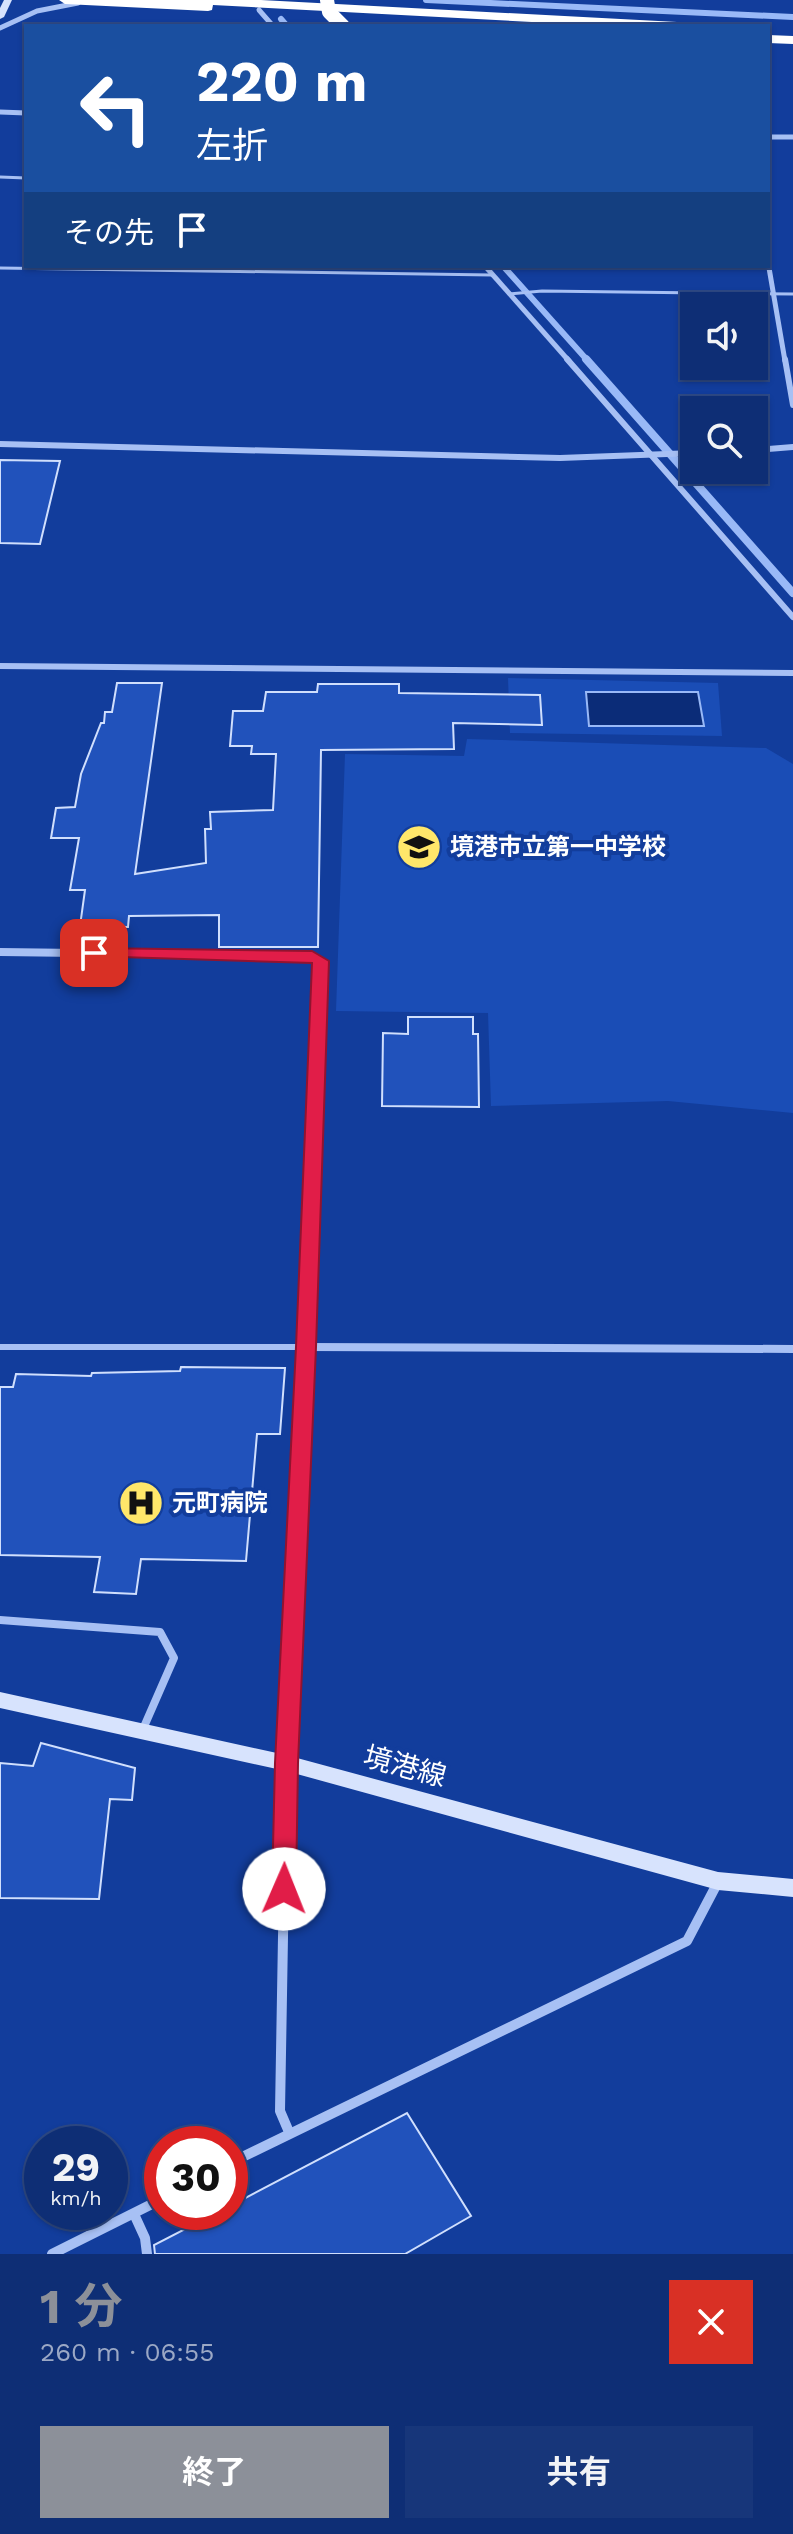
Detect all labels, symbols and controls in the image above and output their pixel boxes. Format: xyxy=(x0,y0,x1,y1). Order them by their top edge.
text: 220 m xyxy=(196,49,368,115)
icon: left xyxy=(64,56,168,160)
text: 左折 xyxy=(196,125,268,167)
icon: arrive xyxy=(170,208,214,252)
text: その先 xyxy=(64,215,154,250)
map controls xyxy=(680,292,768,484)
button: sound xyxy=(680,292,768,380)
button: search xyxy=(680,396,768,484)
school or university icon: 境港市立第一中学校 xyxy=(395,823,443,871)
place label: 境港市立第一中学校 xyxy=(450,833,666,861)
pin xyxy=(60,919,128,987)
icon: arrive xyxy=(72,931,116,975)
hospital icon: 元町病院 xyxy=(117,1479,165,1527)
place label: 元町病院 xyxy=(172,1489,268,1517)
street label: 境港線 xyxy=(360,1740,450,1793)
position arrow xyxy=(242,1847,326,1931)
speed limit sign: 30 xyxy=(144,2126,248,2230)
text: 29 xyxy=(52,2144,100,2191)
text: km/h xyxy=(50,2186,102,2210)
text: 1 分 xyxy=(40,2278,122,2335)
button: close xyxy=(669,2280,753,2364)
text: 260 m · 06:55 xyxy=(40,2337,214,2367)
button: 終了 xyxy=(40,2426,389,2518)
button: 共有 xyxy=(405,2426,753,2518)

